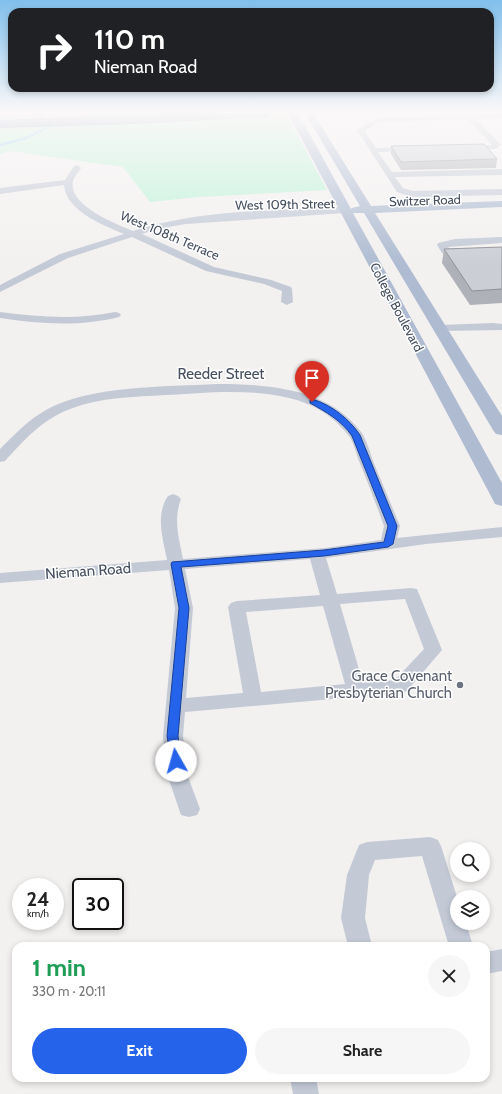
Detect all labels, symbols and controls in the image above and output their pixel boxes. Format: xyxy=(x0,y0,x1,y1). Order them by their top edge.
text: 110 m xyxy=(94,22,165,56)
icon: right xyxy=(28,24,80,76)
text: Nieman Road xyxy=(94,56,197,78)
street label: Switzer Road xyxy=(389,191,461,209)
street label: West 109th Street xyxy=(235,195,336,213)
street label: West 108th Terrace xyxy=(118,207,222,263)
street label: College Boulevard xyxy=(367,260,427,354)
pin xyxy=(295,361,329,402)
street label: Reeder Street xyxy=(178,365,264,383)
icon: arrive xyxy=(301,367,323,389)
street label: Nieman Road xyxy=(45,559,131,583)
place label: Grace Covenant Presbyterian Church xyxy=(325,667,452,702)
marker: Grace Covenant Presbyterian Church xyxy=(455,680,465,690)
position arrow xyxy=(155,740,197,782)
map controls xyxy=(450,842,490,930)
button: search xyxy=(450,842,490,882)
speed limit sign: 30 xyxy=(72,878,124,930)
text: 24 xyxy=(27,887,50,911)
button: layers xyxy=(450,890,490,930)
text: km/h xyxy=(27,907,49,920)
text: 1 min xyxy=(32,953,86,982)
button: close xyxy=(428,955,470,997)
text: 330 m · 20:11 xyxy=(32,983,105,999)
button: Exit xyxy=(32,1028,247,1074)
button: Share xyxy=(255,1028,470,1074)

